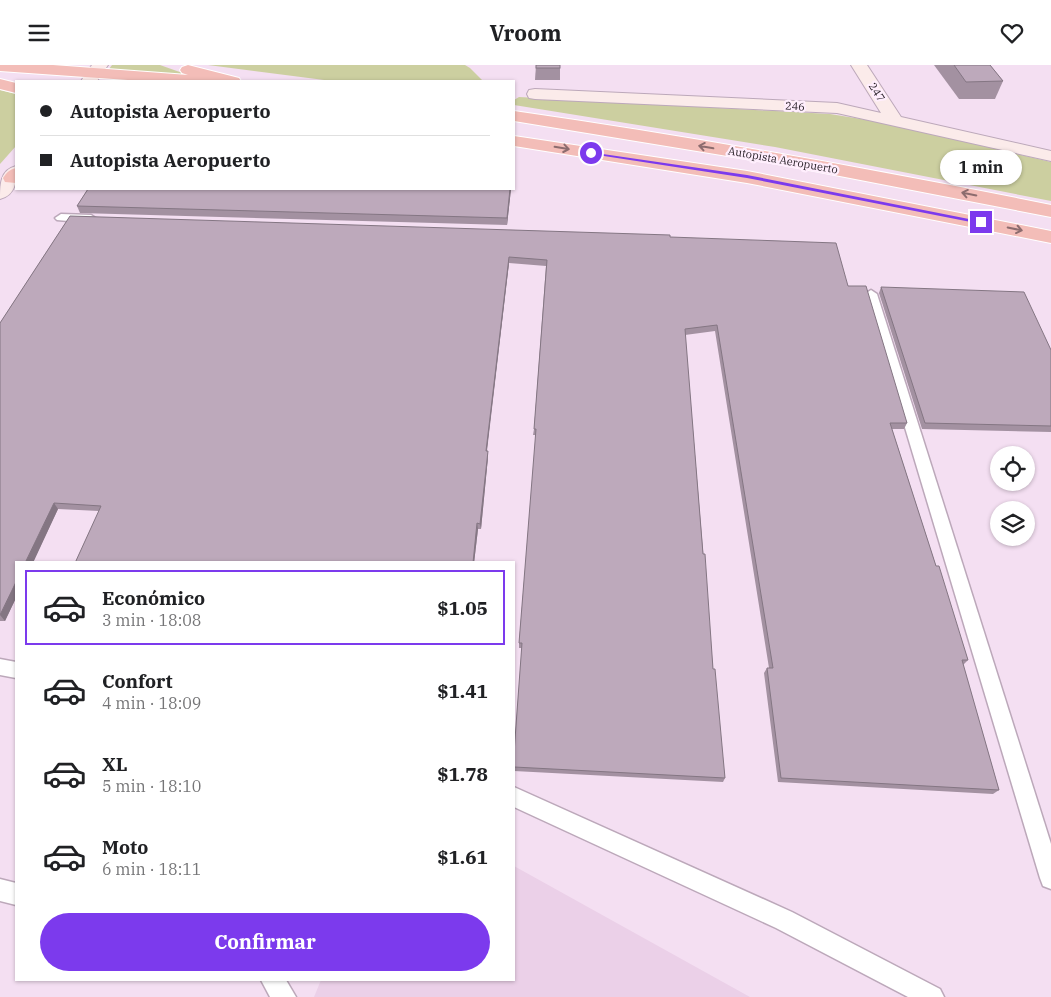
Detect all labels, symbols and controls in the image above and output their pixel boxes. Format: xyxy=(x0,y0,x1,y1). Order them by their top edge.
text: Vroom xyxy=(489,18,562,47)
icon: menu xyxy=(25,19,53,47)
icon: heart xyxy=(998,19,1026,47)
street label: 247 xyxy=(866,80,888,104)
street label: 246 xyxy=(785,98,805,114)
text: Autopista Aeropuerto xyxy=(70,99,271,123)
one-way arrow xyxy=(698,141,714,151)
route start xyxy=(580,142,602,164)
street label: Autopista Aeropuerto xyxy=(727,143,839,177)
one-way arrow xyxy=(554,144,570,154)
text: Autopista Aeropuerto xyxy=(70,148,271,172)
callout: 1 min xyxy=(940,149,1022,185)
text: 1 min xyxy=(959,157,1003,177)
one-way arrow xyxy=(961,189,977,198)
route end xyxy=(970,211,992,233)
one-way arrow xyxy=(1006,225,1022,234)
map controls xyxy=(990,446,1035,546)
button: locate xyxy=(990,446,1035,491)
button: layers xyxy=(990,501,1035,546)
icon: car xyxy=(42,585,87,630)
text: Económico xyxy=(102,586,205,610)
text: $1.05 xyxy=(437,596,488,620)
text: 3 min · 18:08 xyxy=(102,610,201,630)
icon: car xyxy=(42,668,87,713)
text: Confort xyxy=(102,669,173,693)
text: $1.41 xyxy=(437,679,488,703)
text: 4 min · 18:09 xyxy=(102,693,201,713)
icon: car xyxy=(42,751,87,796)
text: XL xyxy=(102,752,128,776)
text: $1.78 xyxy=(437,762,488,786)
text: 5 min · 18:10 xyxy=(102,776,201,796)
icon: car xyxy=(42,834,87,879)
text: Moto xyxy=(102,835,148,859)
text: $1.61 xyxy=(437,845,488,869)
text: 6 min · 18:11 xyxy=(102,859,201,879)
button: Confirmar xyxy=(40,913,490,971)

